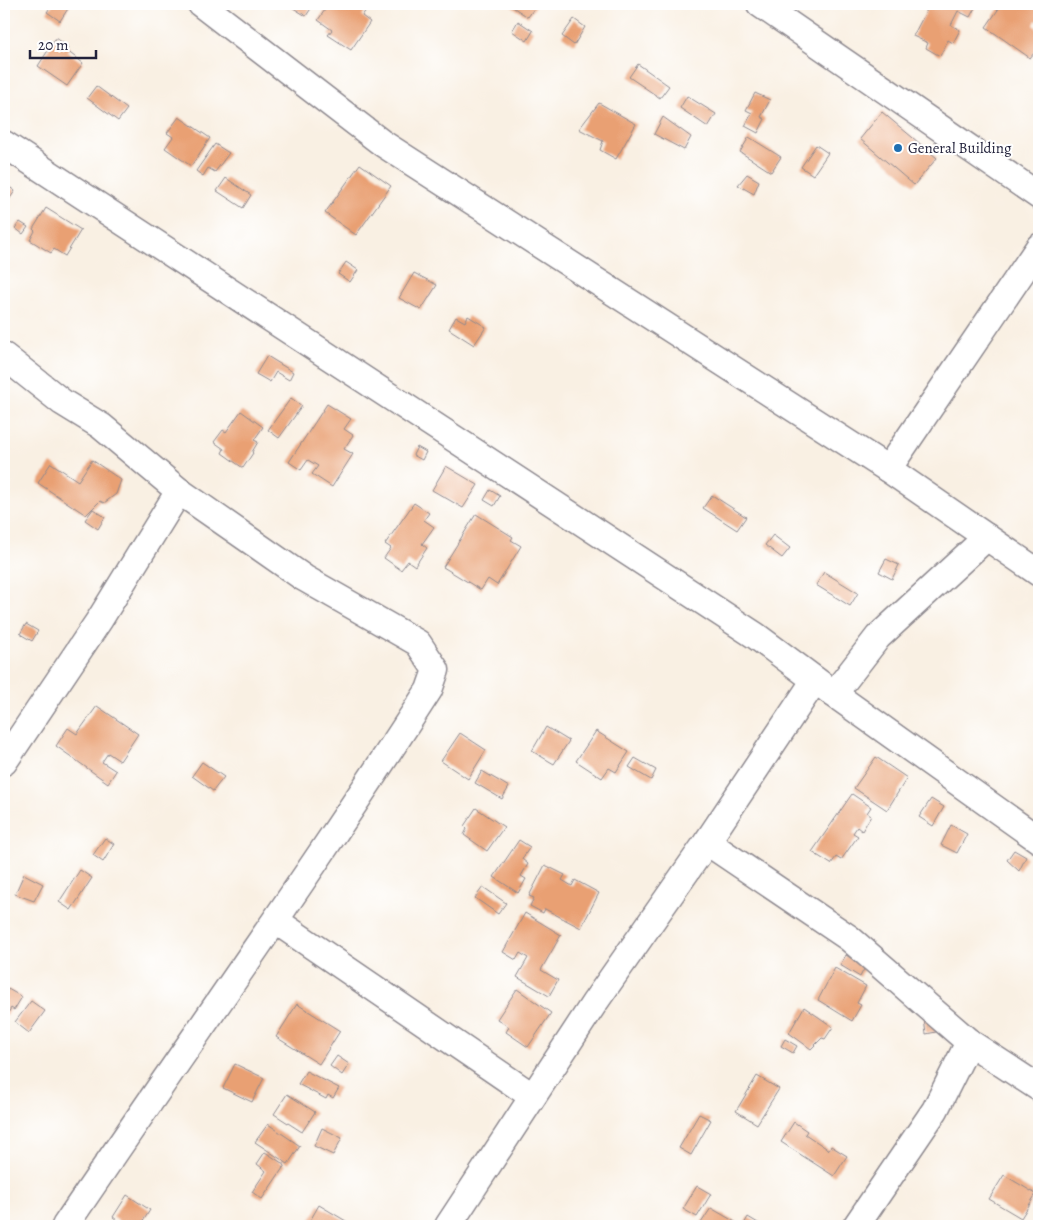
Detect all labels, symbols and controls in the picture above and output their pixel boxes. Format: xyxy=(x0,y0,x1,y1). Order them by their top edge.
scale bar xyxy=(30,28,96,60)
text: 20 m xyxy=(38,35,69,55)
place label: General Building xyxy=(908,138,1012,158)
marker: General Building xyxy=(892,142,904,154)

